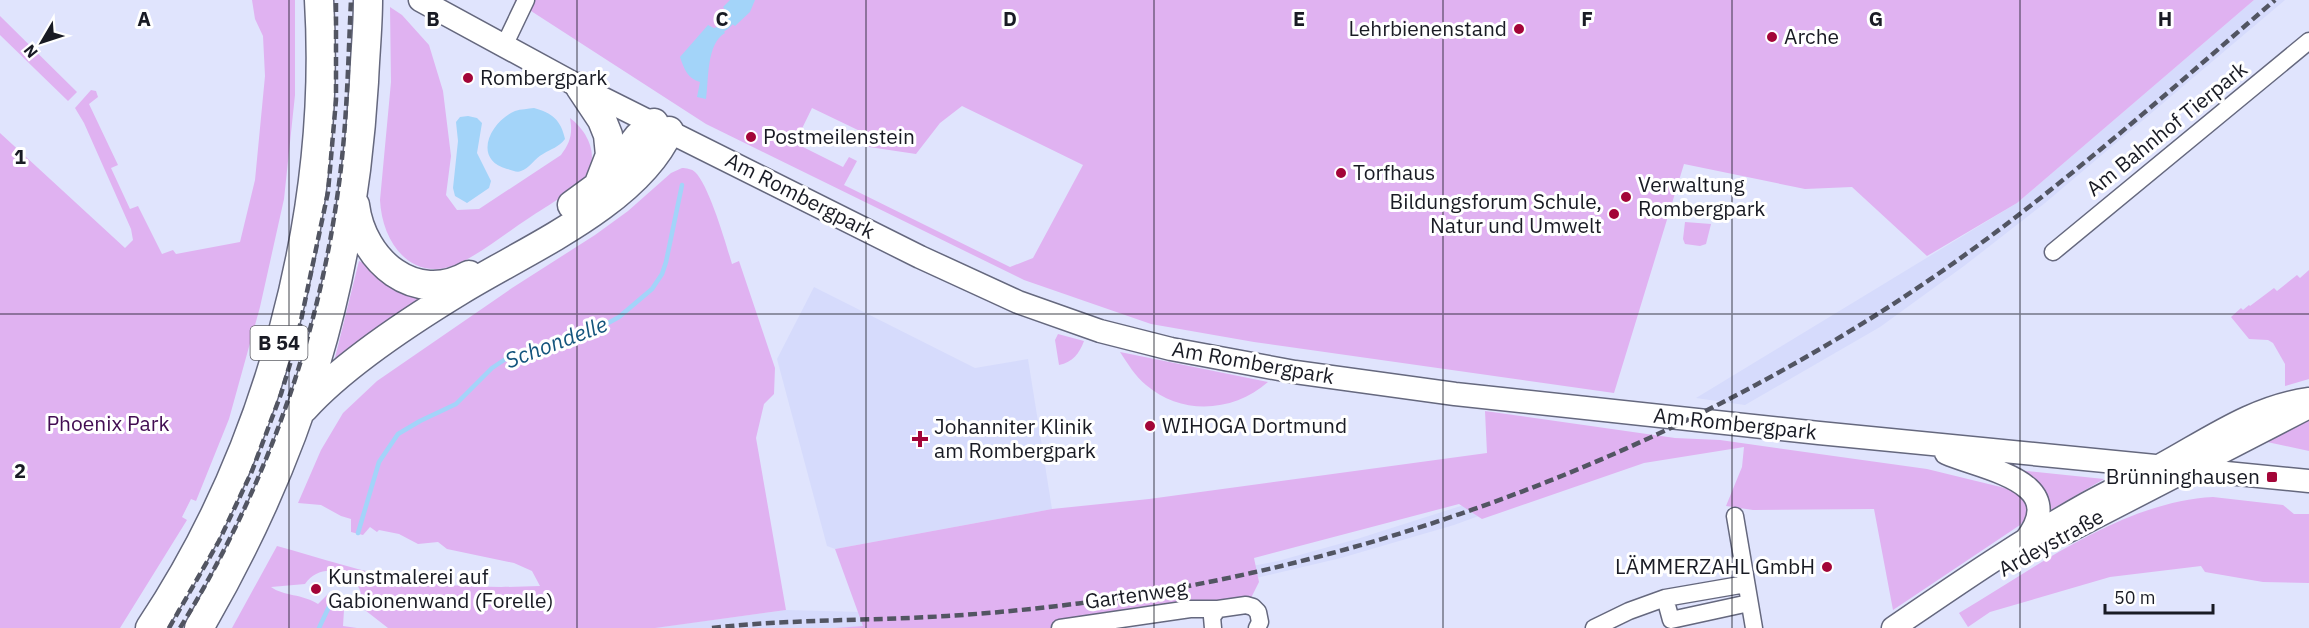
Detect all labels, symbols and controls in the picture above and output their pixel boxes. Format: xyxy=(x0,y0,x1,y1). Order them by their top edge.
text: A xyxy=(137,5,151,32)
text: B xyxy=(426,5,440,32)
text: C xyxy=(715,5,729,32)
text: D xyxy=(1003,5,1017,32)
text: E xyxy=(1293,5,1305,32)
text: F xyxy=(1581,5,1593,32)
text: G xyxy=(1869,5,1883,32)
text: H xyxy=(2158,5,2172,32)
north arrow xyxy=(12,12,72,72)
place label: Lehrbienenstand xyxy=(1348,14,1507,42)
marker: Lehrbienenstand xyxy=(1512,22,1526,36)
place label: Arche xyxy=(1784,22,1839,50)
marker: Arche xyxy=(1765,30,1779,44)
text: N xyxy=(19,41,42,62)
street label: Am Bahnhof Tierpark xyxy=(2080,55,2253,202)
place label: Rombergpark xyxy=(480,63,607,91)
marker: Rombergpark xyxy=(461,71,475,85)
place label: Postmeilenstein xyxy=(763,122,915,150)
marker: Postmeilenstein xyxy=(744,130,758,144)
text: 1 xyxy=(14,143,26,170)
street label: Am Rombergpark xyxy=(721,145,880,245)
place label: Torfhaus xyxy=(1353,158,1435,186)
marker: Torfhaus xyxy=(1334,166,1348,180)
place label: Verwaltung Rombergpark xyxy=(1638,170,1765,222)
place label: Bildungsforum Schule, Natur und Umwelt xyxy=(1390,187,1602,239)
marker: Verwaltung Rombergpark xyxy=(1619,190,1633,204)
marker: Bildungsforum Schule, Natur und Umwelt xyxy=(1607,207,1621,221)
water label: Schondelle xyxy=(501,309,611,374)
road number: B 54 xyxy=(250,326,308,360)
street label: Am Rombergpark xyxy=(1170,334,1336,390)
street label: Am Rombergpark xyxy=(1652,401,1818,446)
park label: Phoenix Park xyxy=(46,409,170,437)
place label: WIHOGA Dortmund xyxy=(1162,411,1347,439)
place label: Johanniter Klinik am Rombergpark xyxy=(934,412,1096,464)
marker: WIHOGA Dortmund xyxy=(1143,419,1157,433)
marker: Johanniter Klinik am Rombergpark xyxy=(911,430,929,448)
text: 2 xyxy=(14,457,26,484)
place label: Brünninghausen xyxy=(2106,462,2260,490)
marker: Brünninghausen xyxy=(2265,470,2279,484)
street label: Ardeystraße xyxy=(1993,502,2108,583)
place label: LÄMMERZAHL GmbH xyxy=(1615,552,1815,580)
marker: LÄMMERZAHL GmbH xyxy=(1820,560,1834,574)
place label: Kunstmalerei auf Gabionenwand (Forelle) xyxy=(328,562,554,614)
street label: Gartenweg xyxy=(1083,573,1189,615)
scale bar xyxy=(2105,577,2213,615)
marker: Kunstmalerei auf Gabionenwand (Forelle) xyxy=(309,582,323,596)
text: 50 m xyxy=(2114,586,2156,609)

